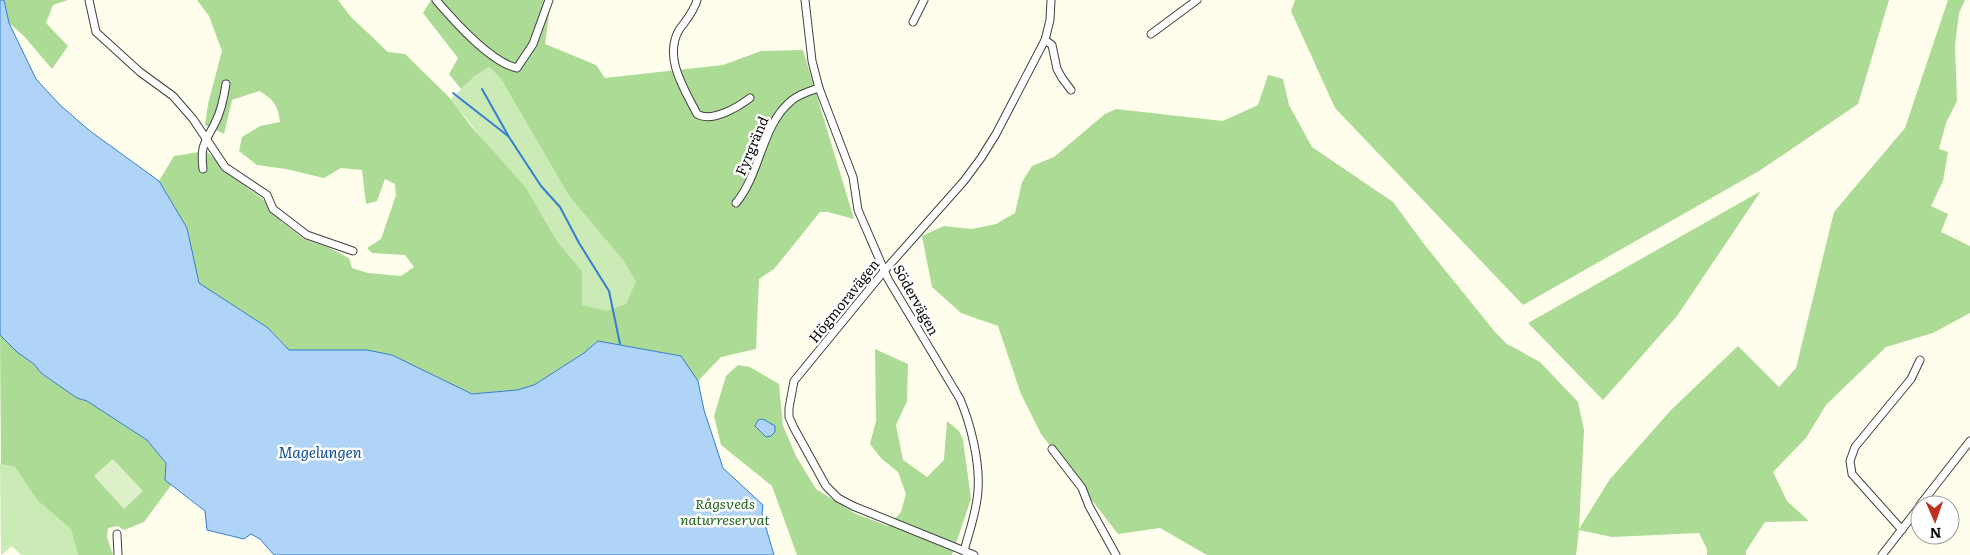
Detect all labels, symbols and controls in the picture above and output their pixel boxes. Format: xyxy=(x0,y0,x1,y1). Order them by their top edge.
street label: Fyrgränd xyxy=(730,112,773,178)
street label: Högmoravägen xyxy=(803,254,883,346)
street label: Södervägen xyxy=(889,260,945,339)
water label: Magelungen xyxy=(278,440,362,463)
park label: Rågsveds naturreservat xyxy=(680,493,770,529)
north arrow xyxy=(1910,495,1960,545)
text: N xyxy=(1929,524,1942,544)

